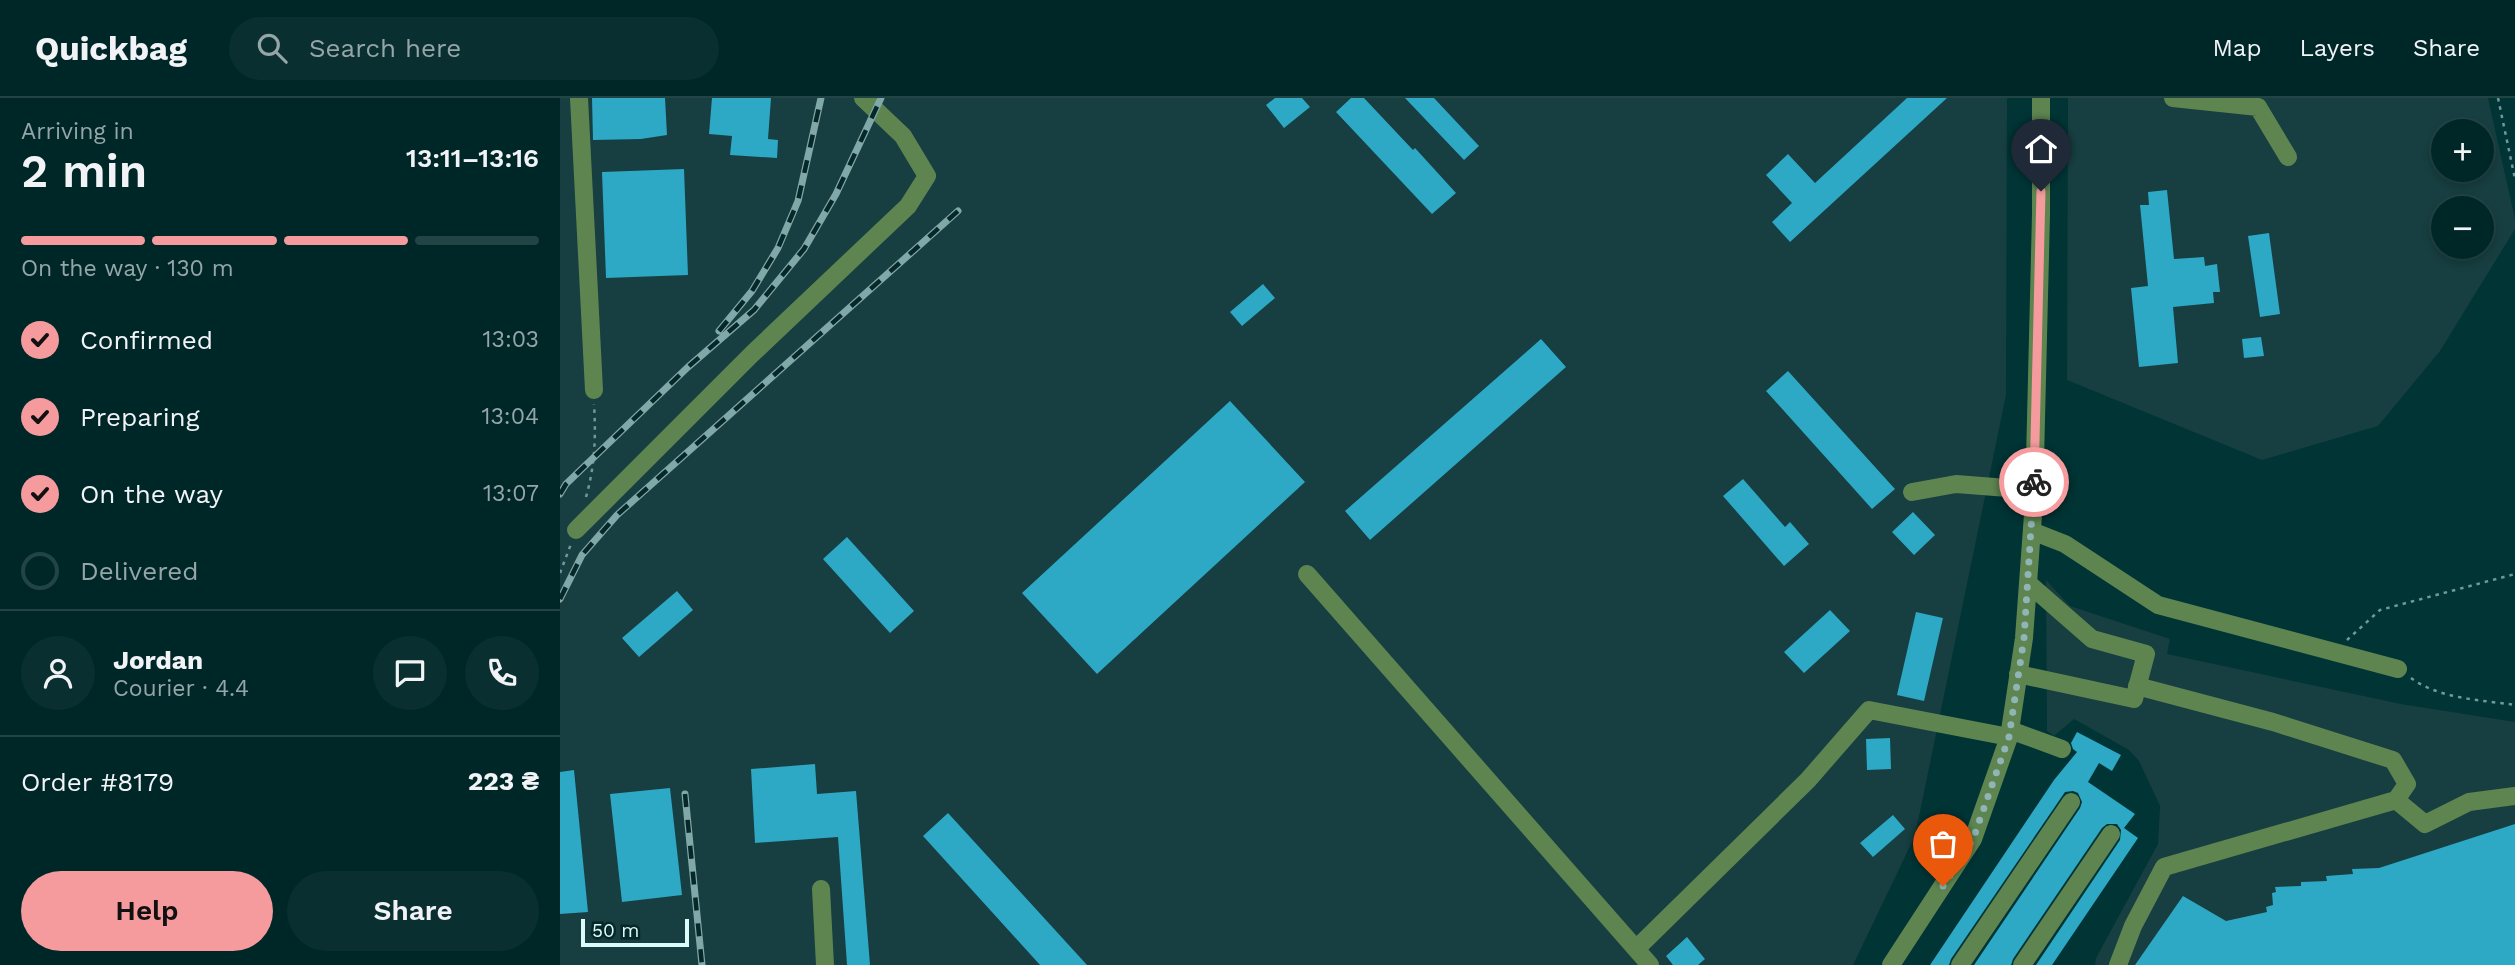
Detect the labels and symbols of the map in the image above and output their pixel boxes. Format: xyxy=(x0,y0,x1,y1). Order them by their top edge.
pin xyxy=(2011,119,2071,191)
courier xyxy=(1999,447,2069,517)
pin xyxy=(1913,814,1973,886)
scale bar xyxy=(581,916,690,948)

